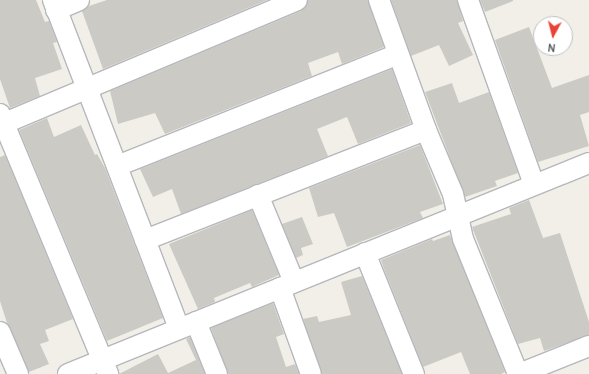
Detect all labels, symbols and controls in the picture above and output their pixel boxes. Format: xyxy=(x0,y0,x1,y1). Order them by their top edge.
north arrow xyxy=(533,16,573,56)
text: N xyxy=(547,39,556,54)

